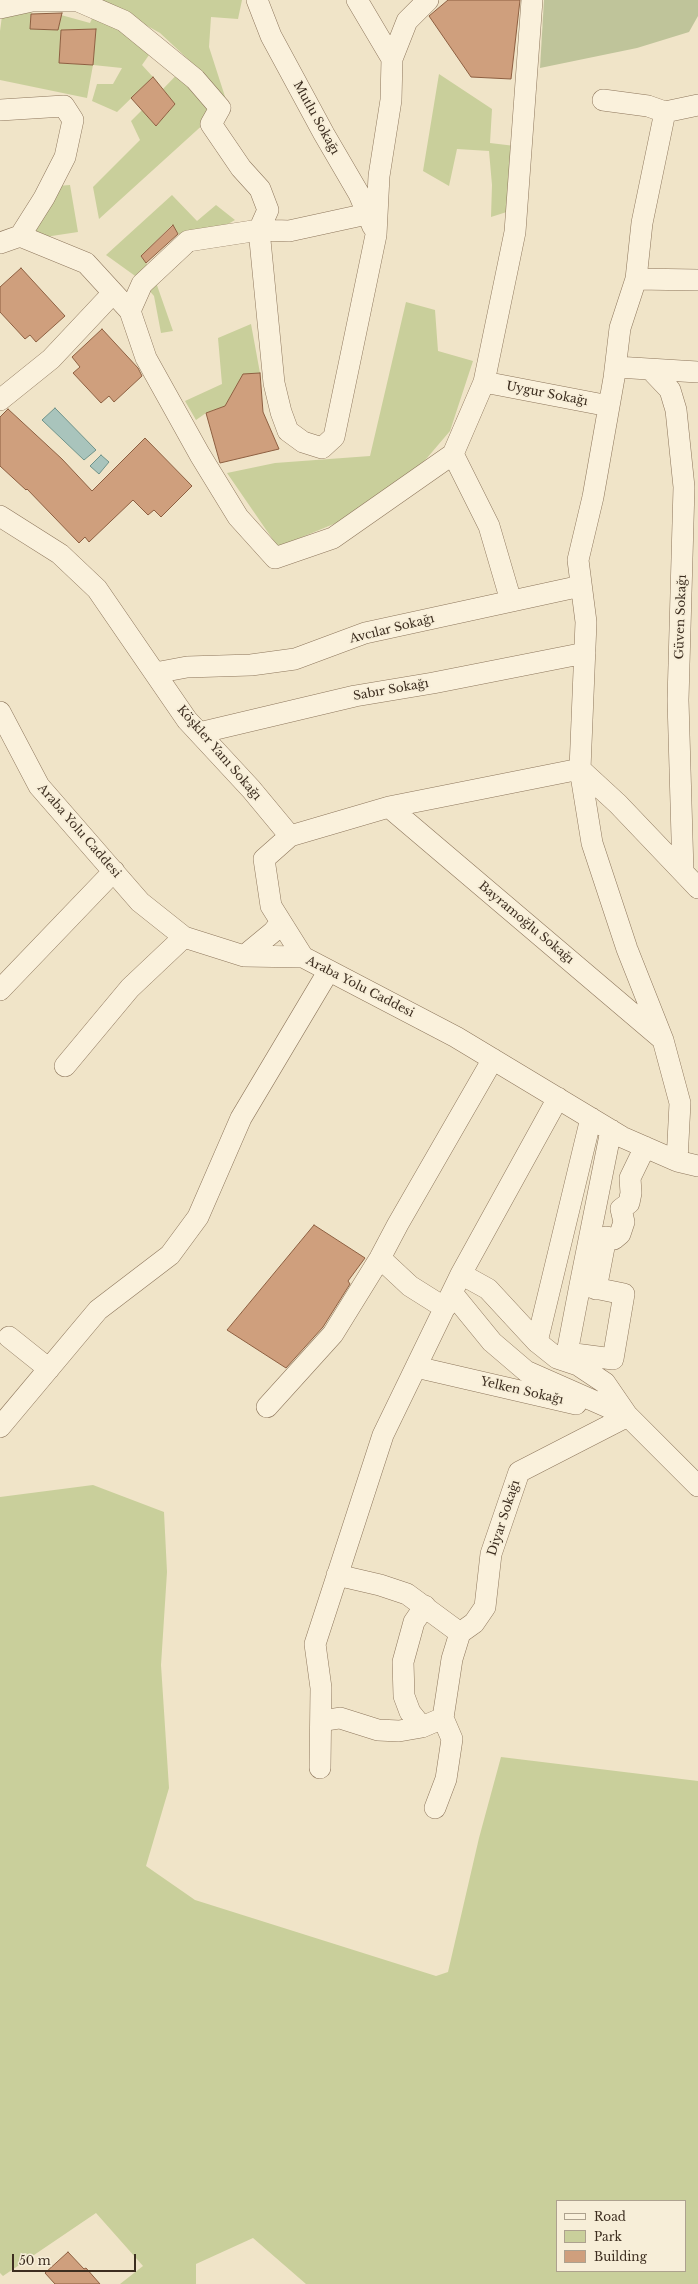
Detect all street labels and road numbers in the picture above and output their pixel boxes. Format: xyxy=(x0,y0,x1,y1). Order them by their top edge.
street label: Mutlu Sokağı xyxy=(290,79,342,157)
street label: Uygur Sokağı xyxy=(505,379,589,409)
street label: Güven Sokağı xyxy=(672,574,690,660)
street label: Avcılar Sokağı xyxy=(348,612,436,646)
street label: Sabır Sokağı xyxy=(352,676,430,704)
street label: Köşkler Yanı Sokağı xyxy=(174,703,264,803)
street label: Araba Yolu Caddesi xyxy=(34,781,124,881)
street label: Bayramoğlu Sokağı xyxy=(475,879,577,967)
street label: Araba Yolu Caddesi xyxy=(304,954,416,1020)
street label: Yelken Sokağı xyxy=(479,1374,565,1408)
street label: Diyar Sokağı xyxy=(485,1478,523,1558)

